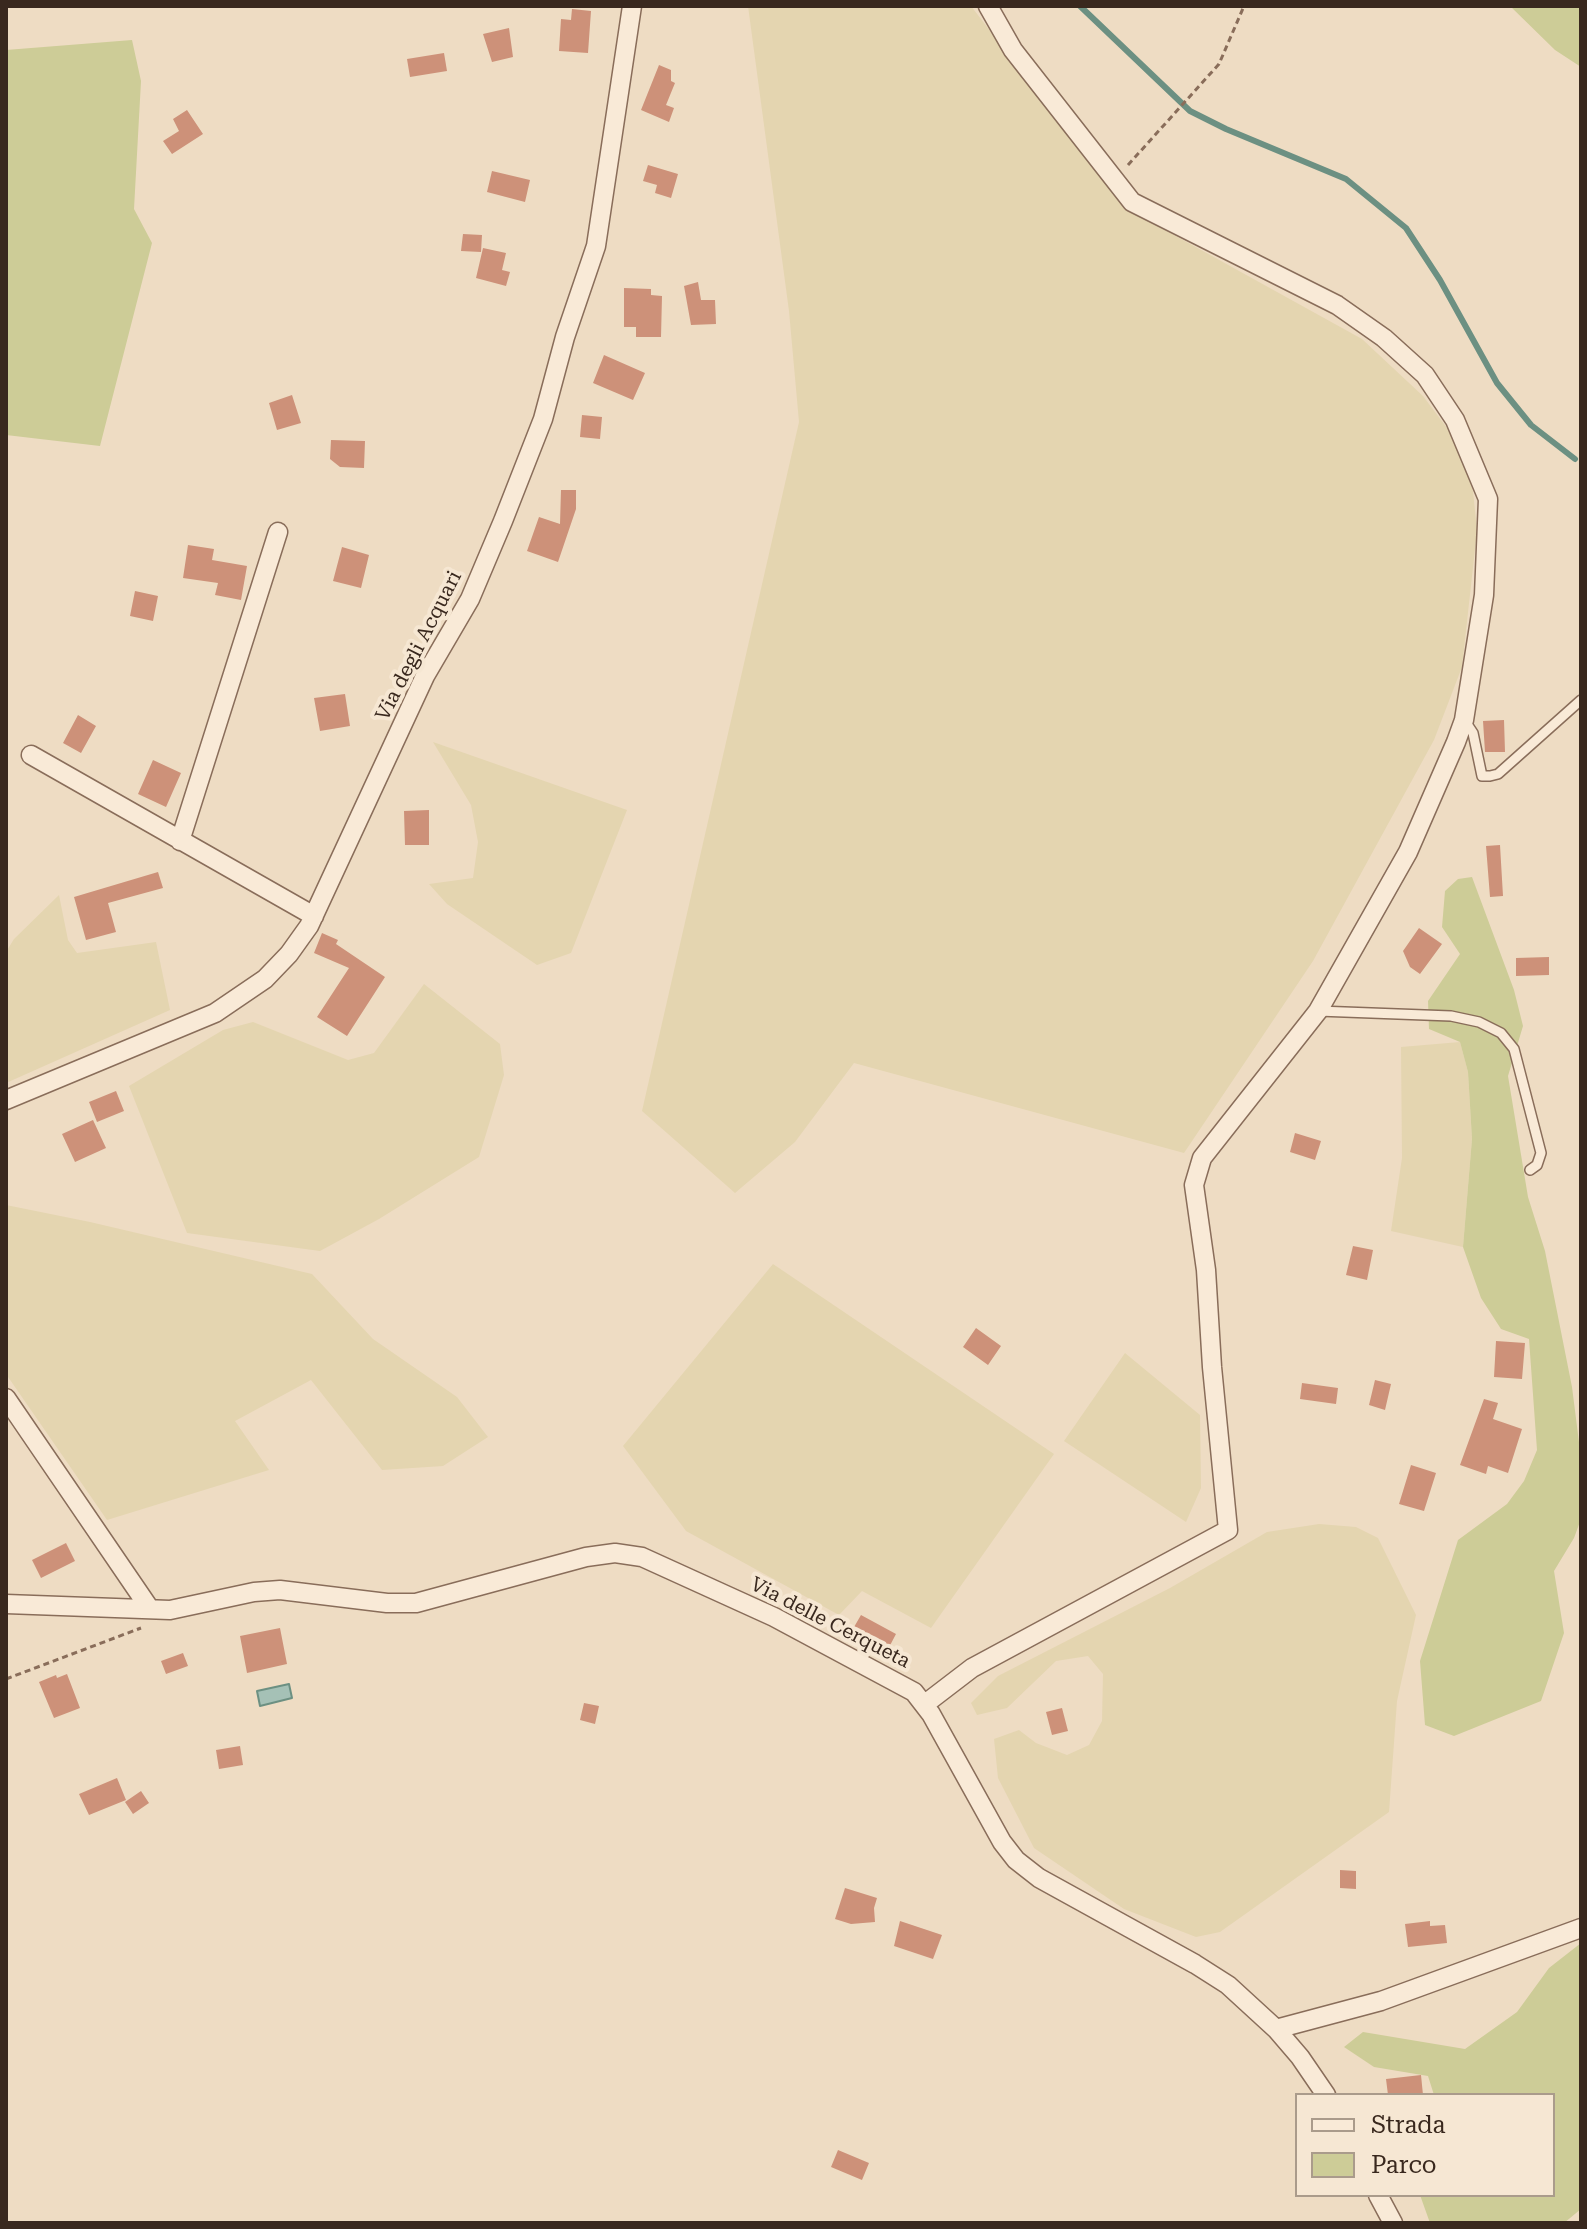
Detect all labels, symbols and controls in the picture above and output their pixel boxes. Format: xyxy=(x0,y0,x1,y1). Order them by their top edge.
street label: Via degli Acquari xyxy=(371,567,467,725)
street label: Via delle Cerqueta xyxy=(746,1572,914,1674)
legend xyxy=(1295,2093,1555,2197)
text: Strada xyxy=(1371,2111,1446,2139)
text: Parco xyxy=(1371,2151,1437,2179)

